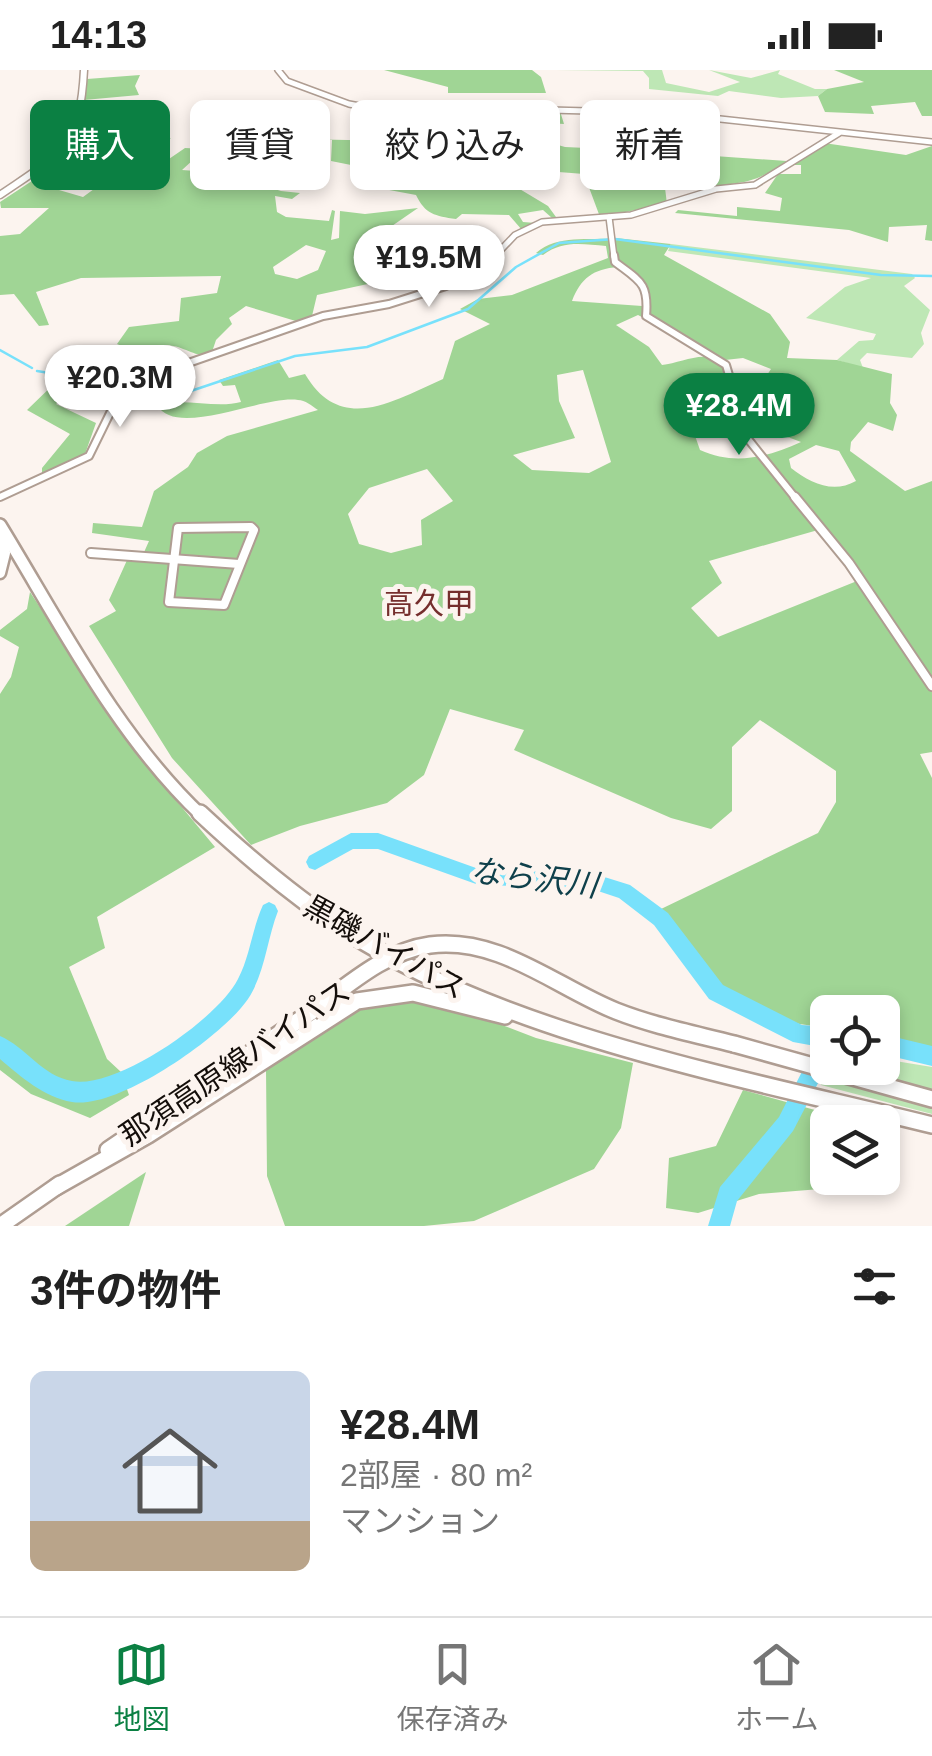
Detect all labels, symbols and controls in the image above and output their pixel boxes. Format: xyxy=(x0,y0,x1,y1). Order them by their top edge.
text: 14:13 xyxy=(50,14,147,56)
chip: 購入 xyxy=(30,100,170,190)
chip: 賃貸 xyxy=(190,100,330,190)
chip: 絞り込み xyxy=(350,100,560,190)
chip: 新着 xyxy=(580,100,720,190)
pin: ¥19.5M xyxy=(348,225,510,310)
text: ¥19.5M xyxy=(376,239,482,275)
pin: ¥20.3M xyxy=(39,345,201,430)
text: ¥20.3M xyxy=(67,359,173,395)
pin: ¥28.4M xyxy=(658,373,820,458)
text: ¥28.4M xyxy=(686,387,792,423)
district label: 高久甲 xyxy=(384,587,474,620)
water label: なら沢川 xyxy=(468,852,603,904)
street label: 黒磯バイパス xyxy=(299,889,471,1005)
street label: 那須高原線バイパス xyxy=(114,974,356,1152)
map controls xyxy=(810,995,900,1195)
button: locate xyxy=(810,995,900,1085)
button: layers xyxy=(810,1105,900,1195)
icon: filters xyxy=(847,1259,902,1314)
text: 3件の物件 xyxy=(30,1267,221,1314)
text: ¥28.4M xyxy=(340,1401,480,1448)
icon: home xyxy=(110,1411,230,1531)
text: 2部屋 · 80 m² xyxy=(340,1457,532,1493)
text: マンション xyxy=(340,1503,500,1539)
tab: 地図 xyxy=(113,1637,169,1737)
tab: 保存済み xyxy=(396,1637,508,1737)
tab: ホーム xyxy=(735,1637,819,1737)

